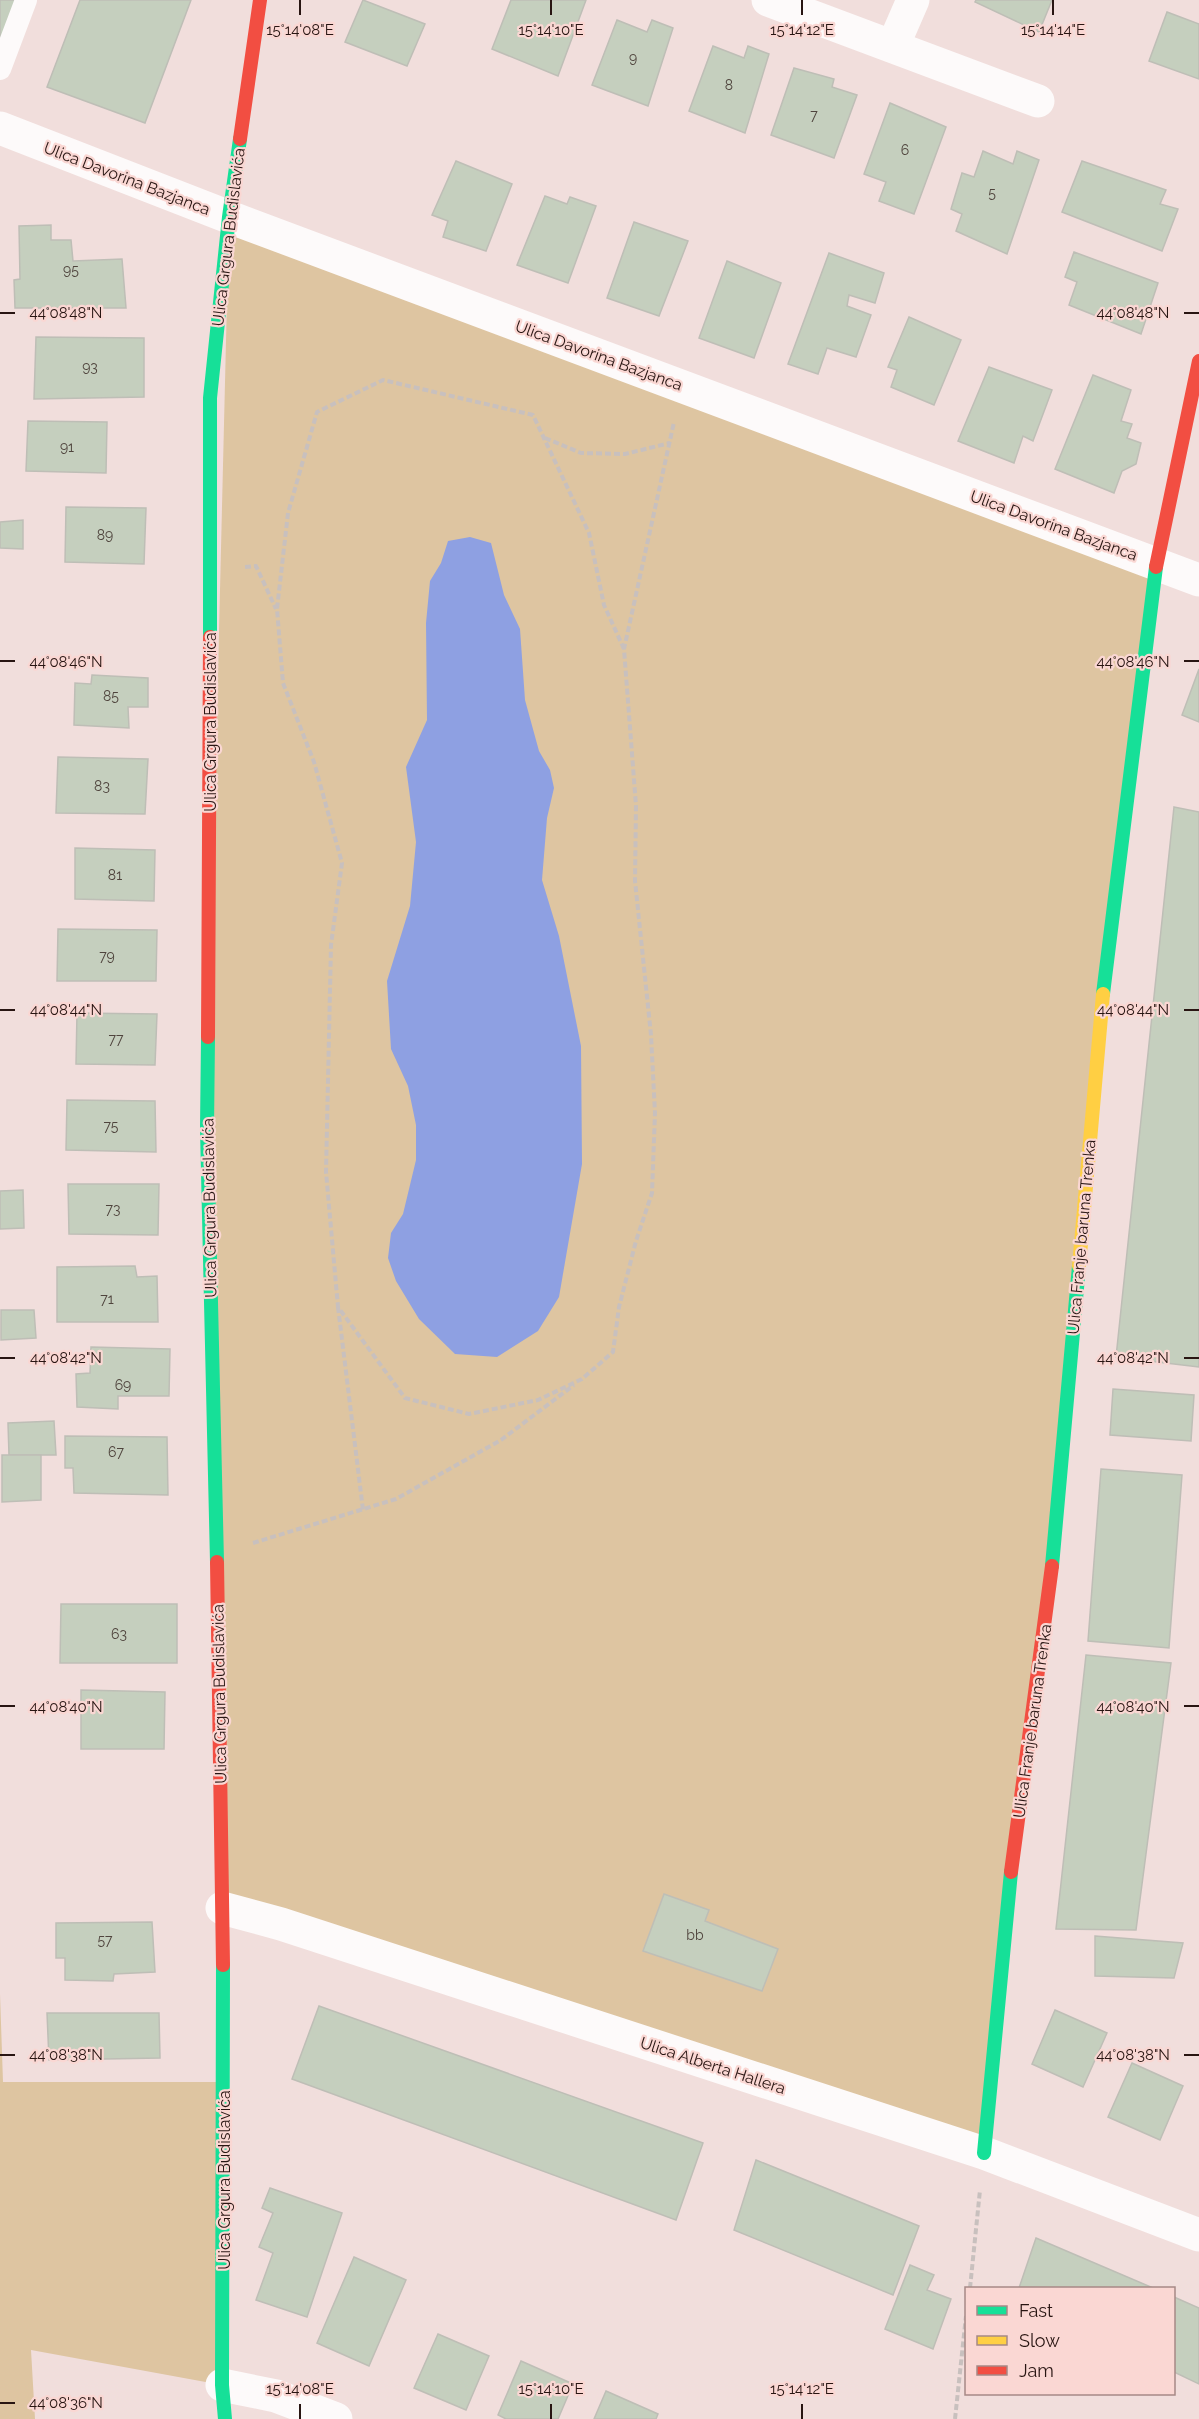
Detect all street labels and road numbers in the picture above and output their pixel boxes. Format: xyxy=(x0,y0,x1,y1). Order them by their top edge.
street label: Ulica Davorina Bazjanca xyxy=(41,138,213,219)
street label: Ulica Grgura Budislavića xyxy=(208,147,249,327)
street label: Ulica Davorina Bazjanca xyxy=(513,316,685,395)
street label: Ulica Davorina Bazjanca xyxy=(968,486,1140,565)
street label: Ulica Grgura Budislavića xyxy=(201,632,220,812)
street label: Ulica Grgura Budislavića xyxy=(198,1118,221,1298)
street label: Ulica Franje baruna Trenka xyxy=(1063,1139,1099,1335)
street label: Ulica Grgura Budislavića xyxy=(208,1604,231,1784)
street label: Ulica Franje baruna Trenka xyxy=(1009,1623,1056,1819)
street label: Ulica Alberta Hallera xyxy=(638,2033,788,2098)
street label: Ulica Grgura Budislavića xyxy=(215,2090,234,2270)

